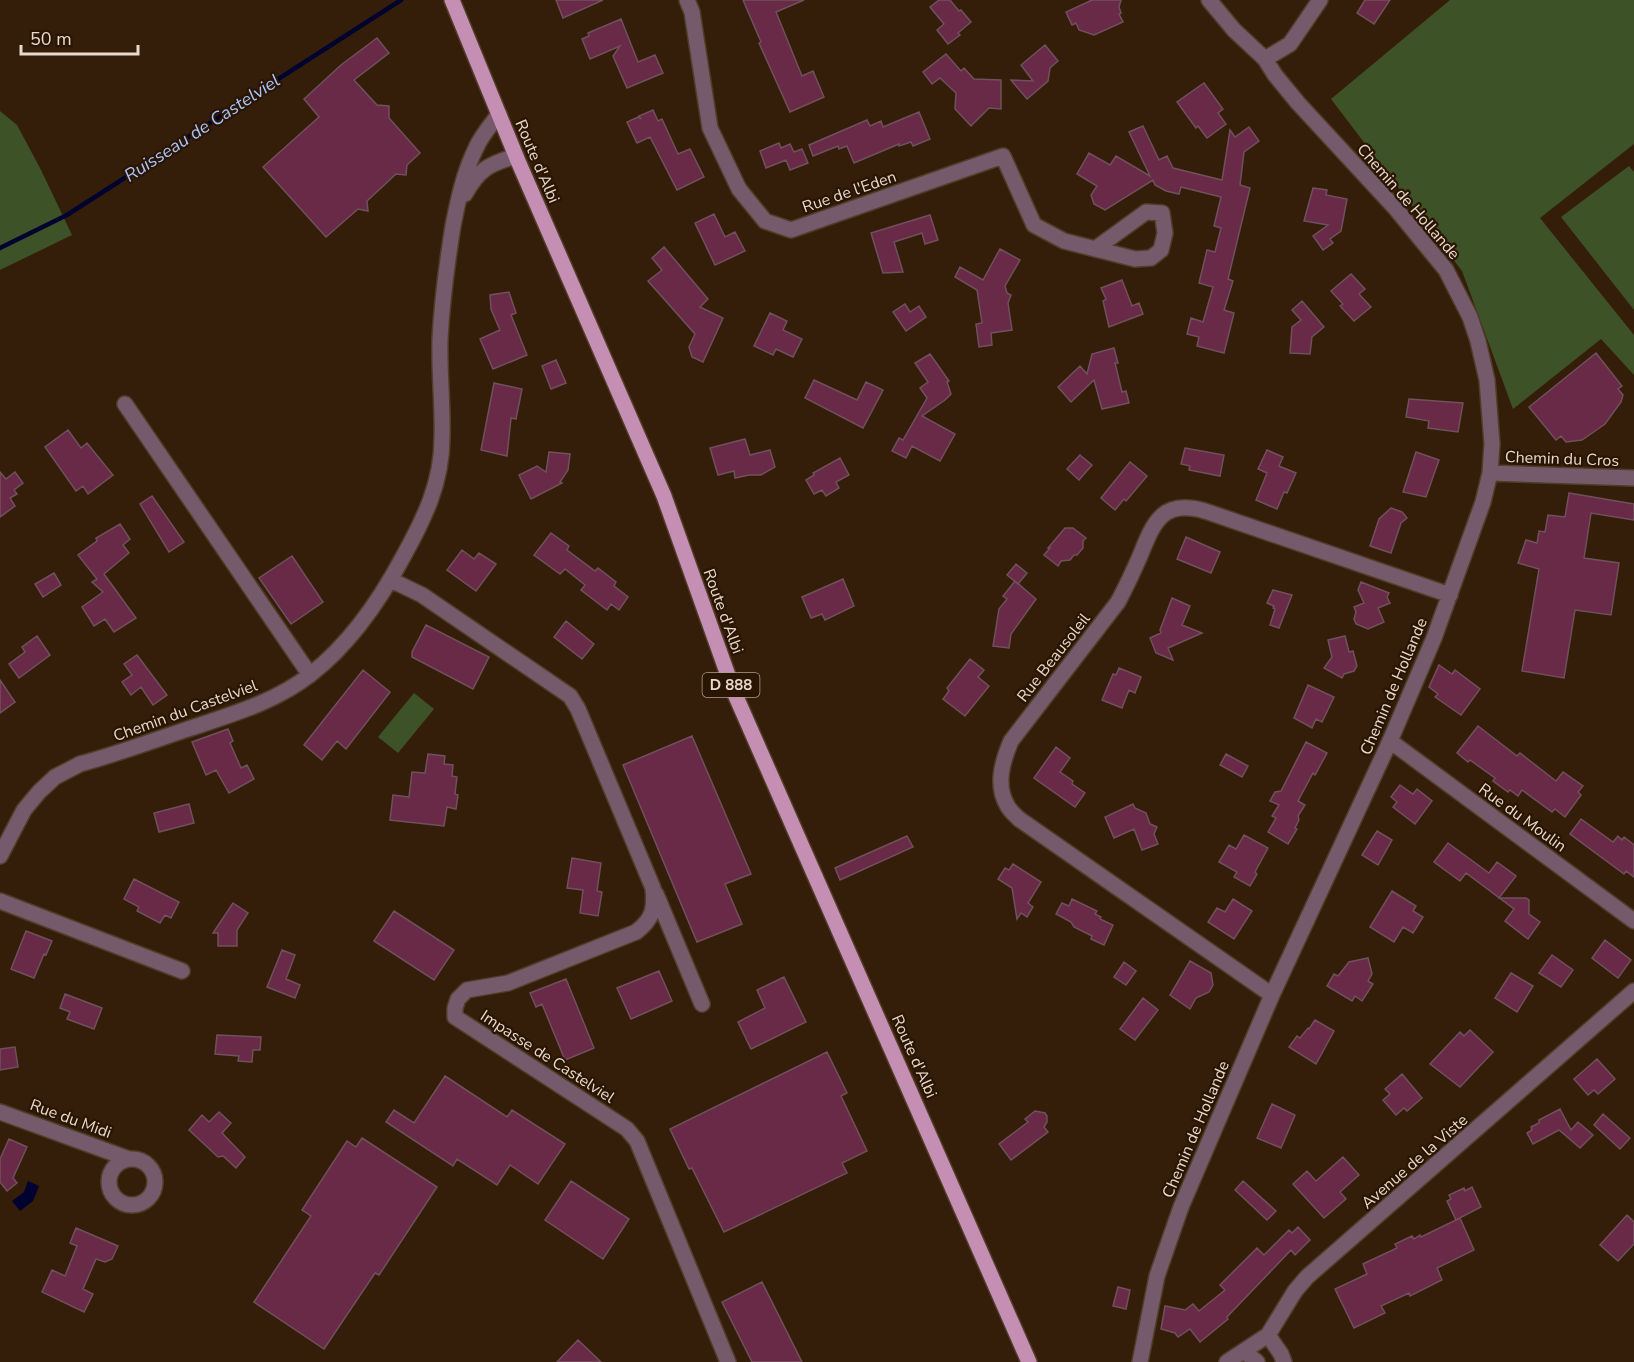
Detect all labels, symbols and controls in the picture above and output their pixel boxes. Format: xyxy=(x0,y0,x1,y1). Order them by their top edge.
scale bar xyxy=(21,18,138,56)
text: 50 m xyxy=(30,27,72,51)
water label: Ruisseau de Castelviel xyxy=(119,69,285,187)
street label: Route d'Albi xyxy=(510,116,565,207)
street label: Chemin de Hollande xyxy=(1352,139,1465,264)
street label: Rue de l'Eden xyxy=(799,166,899,218)
street label: Chemin du Cros xyxy=(1504,446,1620,472)
street label: Route d'Albi xyxy=(698,566,749,657)
street label: Rue Beausoleil xyxy=(1012,608,1096,707)
street label: Chemin de Hollande xyxy=(1355,614,1433,758)
road number: D 888 xyxy=(702,673,760,697)
street label: Chemin du Castelviel xyxy=(110,675,261,747)
street label: Rue du Moulin xyxy=(1474,778,1571,857)
street label: Impasse de Castelviel xyxy=(476,1005,619,1109)
street label: Route d'Albi xyxy=(886,1011,942,1101)
street label: Chemin de Hollande xyxy=(1157,1057,1235,1201)
street label: Rue du Midi xyxy=(27,1094,114,1144)
street label: Avenue de la Viste xyxy=(1357,1109,1473,1214)

